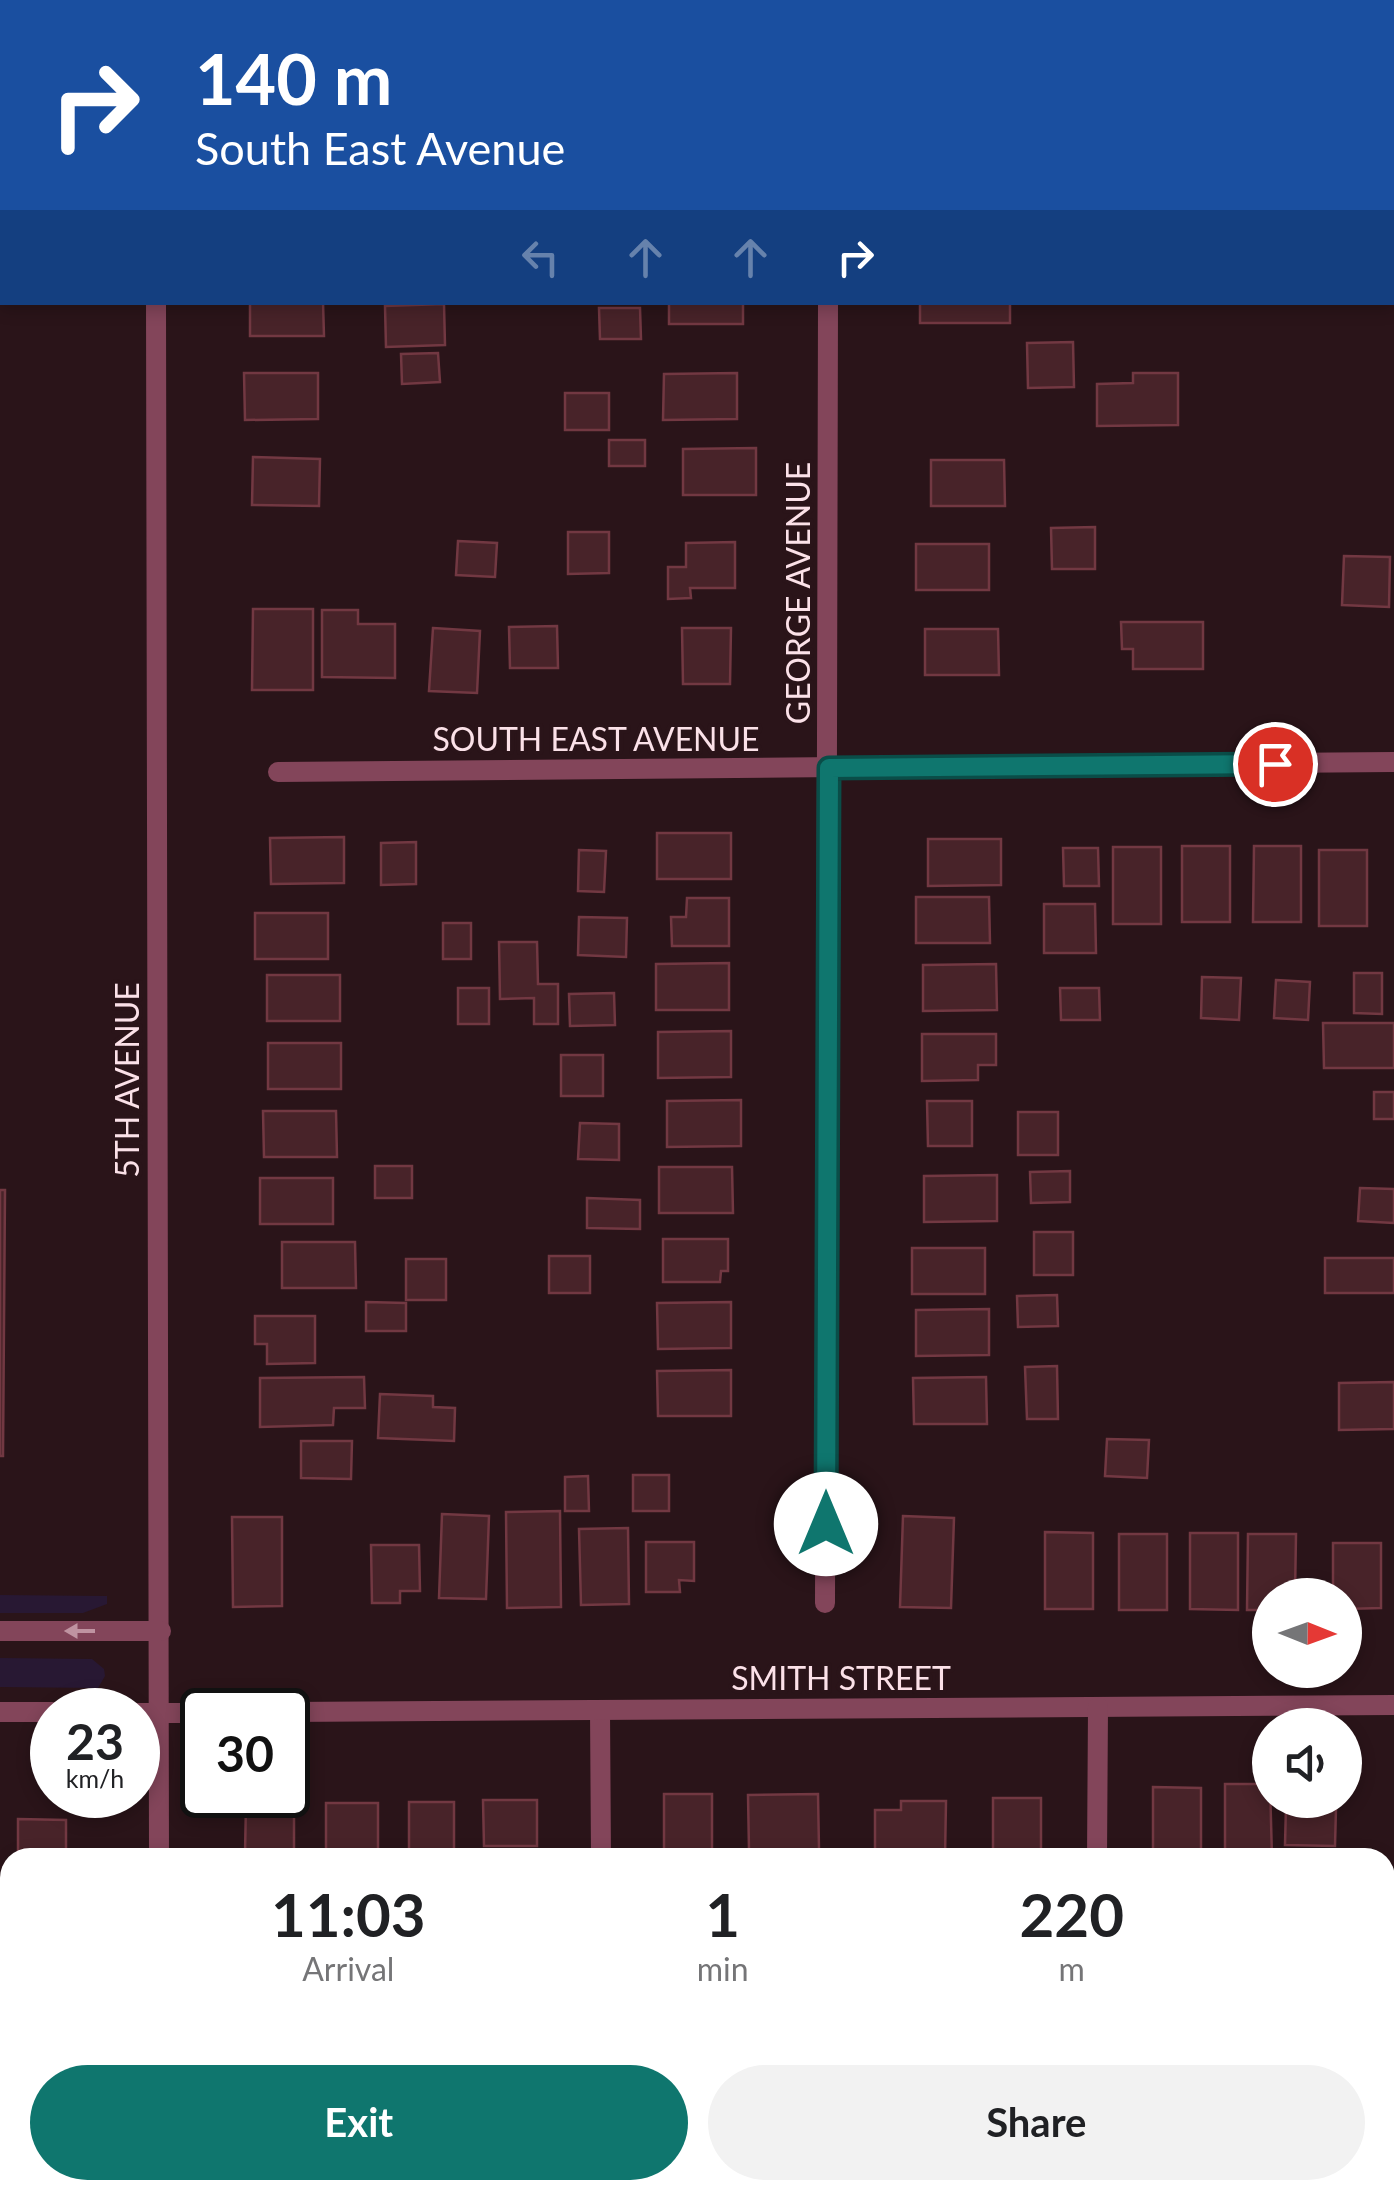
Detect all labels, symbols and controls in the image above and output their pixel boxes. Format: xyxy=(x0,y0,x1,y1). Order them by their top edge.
text: 140 m xyxy=(195,36,392,120)
icon: right xyxy=(30,40,160,170)
text: South East Avenue xyxy=(195,121,565,175)
icon: left xyxy=(513,230,568,285)
icon: ahead xyxy=(618,230,673,285)
icon: ahead xyxy=(723,230,778,285)
icon: right xyxy=(828,230,883,285)
street label: GEORGE AVENUE xyxy=(778,462,817,724)
street label: SOUTH EAST AVENUE xyxy=(432,719,760,758)
pin xyxy=(1233,722,1318,807)
icon: arrive xyxy=(1248,737,1303,792)
street label: 5TH AVENUE xyxy=(107,982,146,1178)
position arrow xyxy=(774,1472,878,1576)
north arrow xyxy=(1252,1578,1362,1688)
map controls xyxy=(1252,1578,1362,1818)
one-way arrow xyxy=(64,1623,96,1639)
street label: SMITH STREET xyxy=(731,1658,951,1697)
speed limit sign: 30 xyxy=(180,1688,310,1818)
button: sound xyxy=(1252,1708,1362,1818)
text: 23 xyxy=(66,1711,124,1771)
text: km/h xyxy=(66,1763,124,1793)
text: 11:03 xyxy=(271,1878,426,1950)
text: 1 xyxy=(705,1878,740,1950)
text: 220 xyxy=(1020,1878,1124,1950)
text: Arrival xyxy=(302,1949,394,1988)
text: min xyxy=(697,1949,749,1988)
text: m xyxy=(1059,1949,1085,1988)
button: Exit xyxy=(30,2065,688,2180)
button: Share xyxy=(708,2065,1365,2180)

